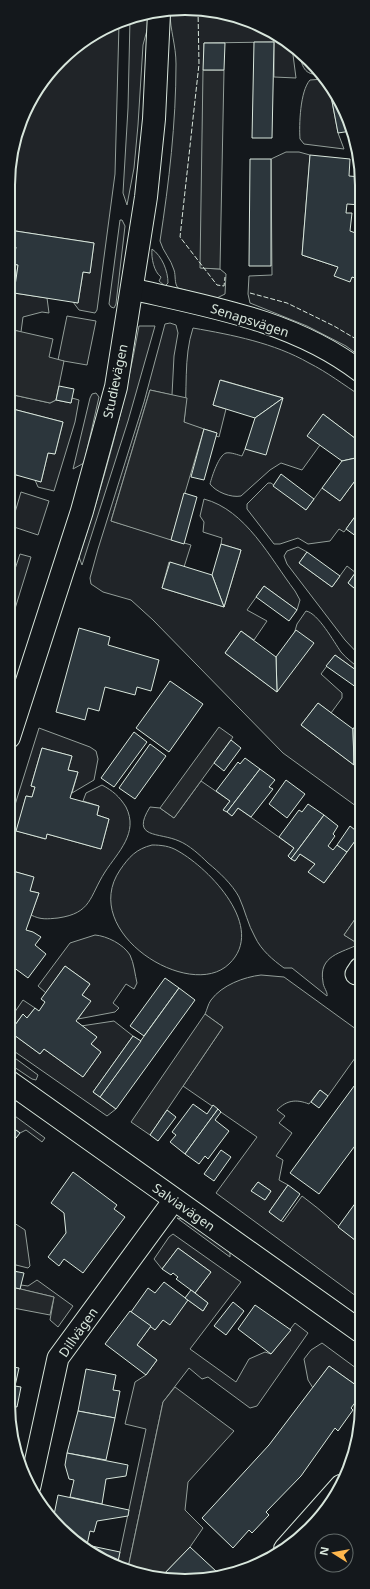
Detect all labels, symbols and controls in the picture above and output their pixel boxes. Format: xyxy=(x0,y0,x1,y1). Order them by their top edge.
street label: Senapsvägen xyxy=(209,299,291,341)
street label: Studievägen xyxy=(98,342,132,420)
street label: Salviavägen xyxy=(149,1179,219,1235)
street label: Dillvägen xyxy=(54,1304,102,1360)
north arrow xyxy=(314,1533,354,1573)
text: N xyxy=(315,1545,332,1557)

